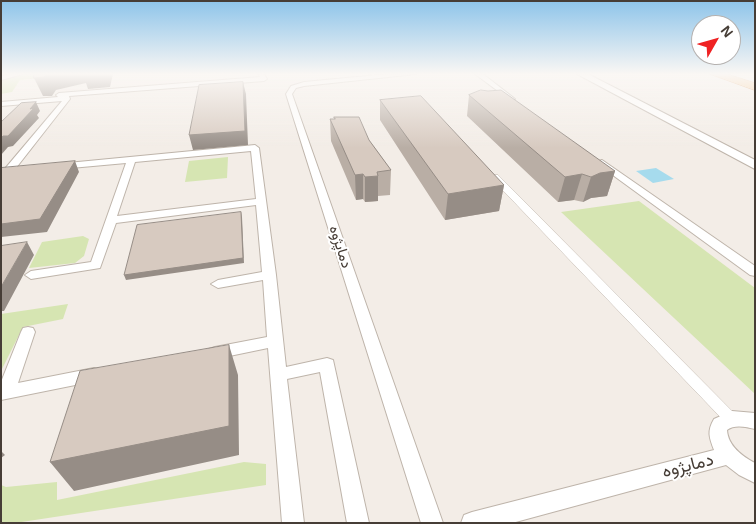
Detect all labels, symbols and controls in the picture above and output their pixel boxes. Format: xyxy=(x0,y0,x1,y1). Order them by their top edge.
north arrow xyxy=(691,15,741,65)
text: N xyxy=(718,22,736,40)
street label: دماپژوه xyxy=(325,224,355,270)
street label: دماپژوه xyxy=(660,449,716,483)

